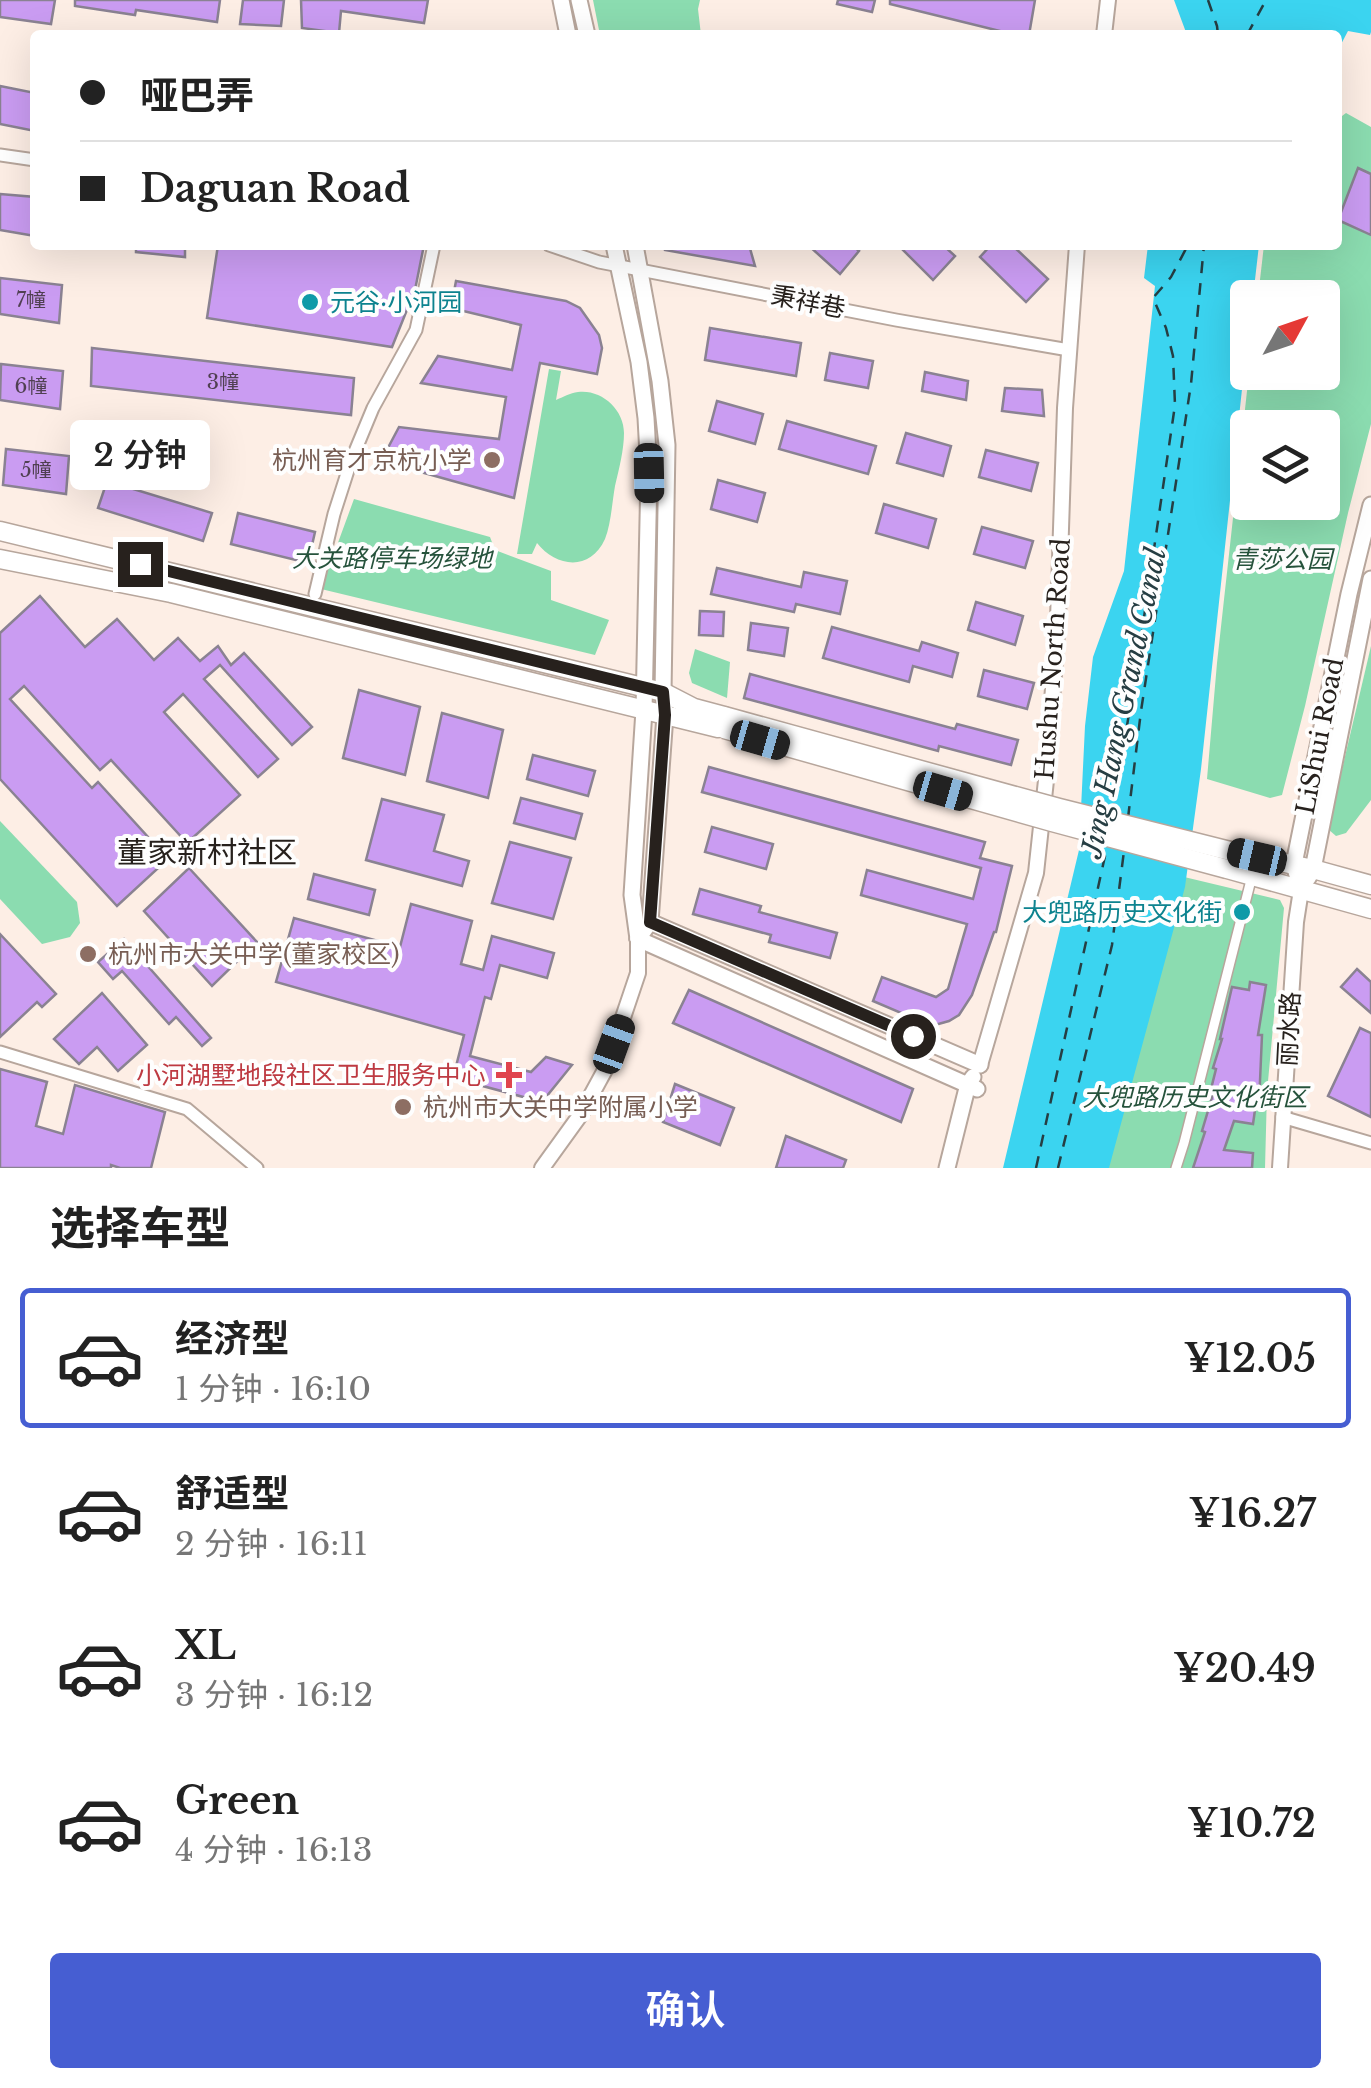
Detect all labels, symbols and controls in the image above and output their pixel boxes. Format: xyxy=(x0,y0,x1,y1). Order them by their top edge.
text: 哑巴弄 xyxy=(140,72,254,119)
text: Daguan Road xyxy=(140,165,410,212)
street label: 秉祥巷 xyxy=(768,280,848,324)
north arrow xyxy=(1230,280,1340,390)
map controls xyxy=(1230,280,1340,520)
place label: 元谷·小河园 xyxy=(330,287,462,318)
house number: 7幢 xyxy=(16,288,46,312)
marker: 元谷·小河园 xyxy=(299,291,321,313)
house number: 3幢 xyxy=(207,370,239,394)
house number: 6幢 xyxy=(15,374,47,398)
button: layers xyxy=(1230,410,1340,520)
callout: 2 分钟 xyxy=(70,419,210,489)
text: 2 分钟 xyxy=(93,435,187,475)
car xyxy=(633,443,665,503)
place label: 杭州育才京杭小学 xyxy=(272,445,472,476)
marker: 杭州育才京杭小学 xyxy=(481,449,503,471)
house number: 5幢 xyxy=(20,458,52,482)
street label: Hushu North Road xyxy=(1029,537,1077,781)
route end xyxy=(118,542,163,587)
park label: 大关路停车场绿地 xyxy=(292,543,495,574)
park label: 青莎公园 xyxy=(1232,544,1335,575)
water label: Jing Hang Grand Canal xyxy=(1074,545,1174,862)
street label: LiShui Road xyxy=(1290,655,1350,817)
car xyxy=(727,717,793,763)
car xyxy=(910,768,976,814)
district label: 董家新村社区 xyxy=(117,834,297,871)
car xyxy=(1224,836,1290,878)
place label: 大兜路历史文化街 xyxy=(1022,897,1222,928)
marker: 大兜路历史文化街 xyxy=(1231,901,1253,923)
place label: 杭州市大关中学(董家校区) xyxy=(108,939,400,970)
marker: 杭州市大关中学(董家校区) xyxy=(77,943,99,965)
street label: 丽水路 xyxy=(1272,991,1306,1067)
car xyxy=(590,1011,638,1077)
route start xyxy=(891,1014,936,1059)
place label: 小河湖墅地段社区卫生服务中心 xyxy=(136,1060,486,1091)
marker: 小河湖墅地段社区卫生服务中心 xyxy=(496,1062,522,1088)
park label: 大兜路历史文化街区 xyxy=(1082,1082,1311,1113)
place label: 杭州市大关中学附属小学 xyxy=(423,1092,698,1123)
marker: 杭州市大关中学附属小学 xyxy=(392,1096,414,1118)
text: 选择车型 xyxy=(50,1200,230,1256)
icon: car xyxy=(55,1313,145,1403)
text: 经济型 xyxy=(175,1315,289,1362)
text: ¥12.05 xyxy=(1184,1335,1316,1382)
text: 1 分钟 · 16:10 xyxy=(175,1369,371,1409)
icon: car xyxy=(55,1468,145,1558)
text: 舒适型 xyxy=(175,1470,289,1517)
text: ¥16.27 xyxy=(1189,1490,1316,1537)
text: 2 分钟 · 16:11 xyxy=(175,1524,368,1564)
text: XL xyxy=(175,1622,236,1669)
icon: car xyxy=(55,1623,145,1713)
text: ¥20.49 xyxy=(1173,1645,1316,1692)
text: 3 分钟 · 16:12 xyxy=(175,1675,373,1715)
text: Green xyxy=(175,1777,299,1824)
icon: car xyxy=(55,1778,145,1868)
text: ¥10.72 xyxy=(1187,1800,1316,1847)
text: 4 分钟 · 16:13 xyxy=(175,1830,372,1870)
button: 确认 xyxy=(50,1953,1321,2068)

